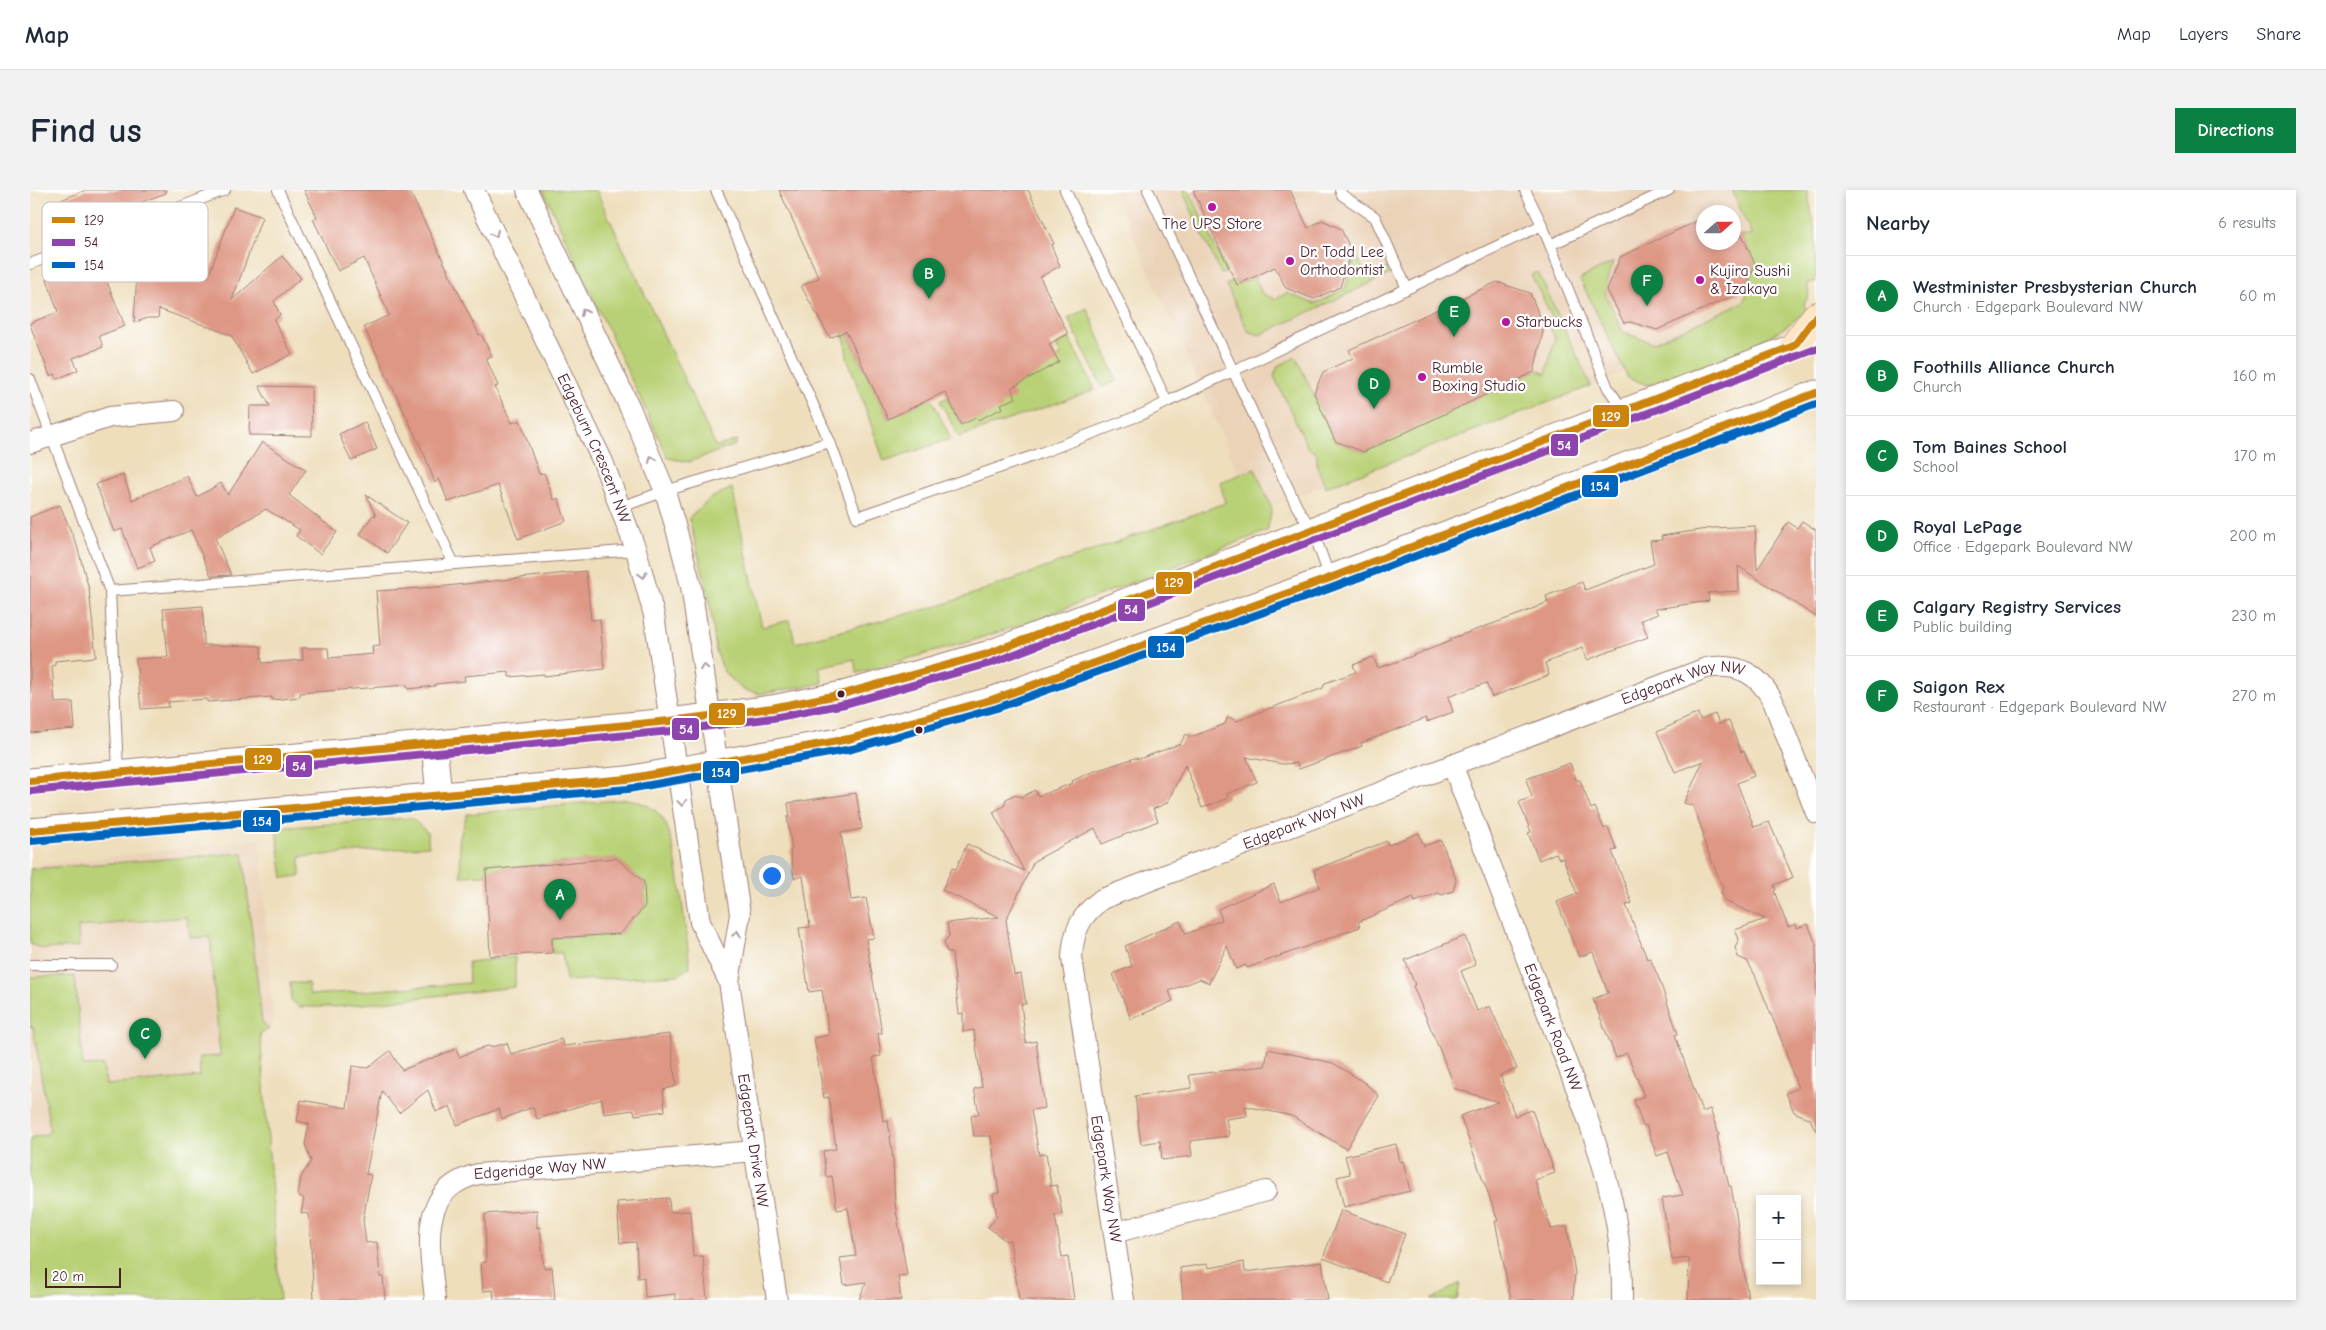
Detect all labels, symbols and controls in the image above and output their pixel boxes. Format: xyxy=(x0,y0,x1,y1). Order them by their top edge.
text: Map xyxy=(25,21,69,49)
text: Map xyxy=(2117,24,2151,45)
text: Layers xyxy=(2179,24,2228,45)
text: Share xyxy=(2256,24,2301,45)
button: Directions xyxy=(2175,108,2296,153)
text: Find us xyxy=(30,110,142,151)
marker: The UPS Store xyxy=(1206,201,1218,213)
legend xyxy=(42,202,208,282)
north arrow xyxy=(1696,205,1741,250)
text: Nearby xyxy=(1866,211,1930,235)
text: 129 xyxy=(84,212,104,229)
text: 6 results xyxy=(2218,214,2276,232)
place label: The UPS Store xyxy=(1162,215,1262,233)
one-way arrow xyxy=(489,229,499,238)
text: 54 xyxy=(84,234,99,251)
place label: Dr. Todd Lee Orthodontist xyxy=(1300,243,1384,279)
marker: Dr. Todd Lee Orthodontist xyxy=(1284,255,1296,267)
text: 154 xyxy=(84,257,104,274)
pin: B xyxy=(913,258,945,299)
place label: Kujira Sushi & Izakaya xyxy=(1710,262,1790,298)
pin: F xyxy=(1631,265,1663,306)
marker: Kujira Sushi & Izakaya xyxy=(1694,274,1706,286)
text: Westminister Presbysterian Church xyxy=(1913,276,2197,298)
text: A xyxy=(1878,287,1886,305)
text: 60 m xyxy=(2239,287,2276,305)
pin: E xyxy=(1438,296,1470,337)
text: Church · Edgepark Boulevard NW xyxy=(1913,298,2143,316)
one-way arrow xyxy=(580,308,591,317)
place label: Starbucks xyxy=(1516,313,1583,331)
marker: Starbucks xyxy=(1500,316,1512,328)
text: Foothills Alliance Church xyxy=(1913,356,2115,378)
place label: Rumble Boxing Studio xyxy=(1432,359,1526,395)
text: B xyxy=(1877,367,1887,385)
text: 160 m xyxy=(2233,367,2276,385)
pin: D xyxy=(1358,368,1390,409)
street label: Edgeburn Crescent NW xyxy=(553,371,634,526)
marker: Rumble Boxing Studio xyxy=(1416,371,1428,383)
text: Church xyxy=(1913,378,1962,396)
line badge: 129 xyxy=(1592,404,1630,428)
text: 129 xyxy=(1601,408,1621,425)
line badge: 54 xyxy=(1550,433,1579,457)
text: Tom Baines School xyxy=(1913,436,2067,458)
text: 54 xyxy=(1557,437,1571,454)
text: C xyxy=(1877,447,1887,465)
text: 170 m xyxy=(2234,447,2276,465)
one-way arrow xyxy=(648,456,658,464)
text: School xyxy=(1913,458,1959,476)
line badge: 154 xyxy=(1581,474,1619,498)
text: 154 xyxy=(1590,478,1610,495)
text: Royal LePage xyxy=(1913,516,2022,538)
text: D xyxy=(1877,527,1887,545)
text: 200 m xyxy=(2230,527,2276,545)
text: Office · Edgepark Boulevard NW xyxy=(1913,538,2133,556)
one-way arrow xyxy=(637,571,648,580)
line badge: 129 xyxy=(1155,571,1193,595)
text: 129 xyxy=(1164,574,1184,591)
text: Calgary Registry Services xyxy=(1913,596,2121,618)
line badge: 54 xyxy=(1117,598,1146,622)
text: 54 xyxy=(1124,601,1138,618)
text: E xyxy=(1877,607,1887,625)
text: 230 m xyxy=(2231,607,2276,625)
text: Public building xyxy=(1913,618,2012,636)
line badge: 154 xyxy=(1147,635,1185,659)
text: 154 xyxy=(1156,639,1176,656)
street label: Edgepark Way NW xyxy=(1619,658,1747,709)
one-way arrow xyxy=(699,663,709,672)
text: Saigon Rex xyxy=(1913,676,2005,698)
text: F xyxy=(1877,687,1887,705)
text: 270 m xyxy=(2232,687,2276,705)
unlabelled marker xyxy=(836,689,846,699)
text: Restaurant · Edgepark Boulevard NW xyxy=(1913,698,2166,716)
line badge: 129 xyxy=(708,702,746,726)
text: 129 xyxy=(717,705,737,722)
line badge: 54 xyxy=(671,717,700,741)
text: 54 xyxy=(679,721,693,738)
unlabelled marker xyxy=(914,725,924,735)
line badge: 129 xyxy=(244,747,282,771)
text: 129 xyxy=(253,751,273,768)
line badge: 54 xyxy=(285,754,313,778)
text: 54 xyxy=(292,758,306,775)
line badge: 154 xyxy=(702,760,740,784)
text: 154 xyxy=(711,764,731,781)
street label: Edgepark Way NW xyxy=(1241,790,1367,853)
one-way arrow xyxy=(676,800,687,808)
line badge: 154 xyxy=(242,809,281,833)
text: 154 xyxy=(252,813,272,830)
your location xyxy=(759,863,785,889)
pin: A xyxy=(544,879,576,920)
one-way arrow xyxy=(731,930,741,938)
street label: Edgepark Road NW xyxy=(1520,961,1586,1094)
pin: C xyxy=(129,1018,161,1059)
street label: Edgepark Drive NW xyxy=(734,1073,772,1209)
street label: Edgepark Way NW xyxy=(1087,1114,1125,1244)
street label: Edgeridge Way NW xyxy=(473,1154,607,1183)
map controls xyxy=(1756,1195,1801,1285)
button: + xyxy=(1756,1195,1801,1240)
button: − xyxy=(1756,1240,1801,1285)
scale bar xyxy=(45,1265,121,1288)
text: 20 m xyxy=(52,1268,84,1285)

